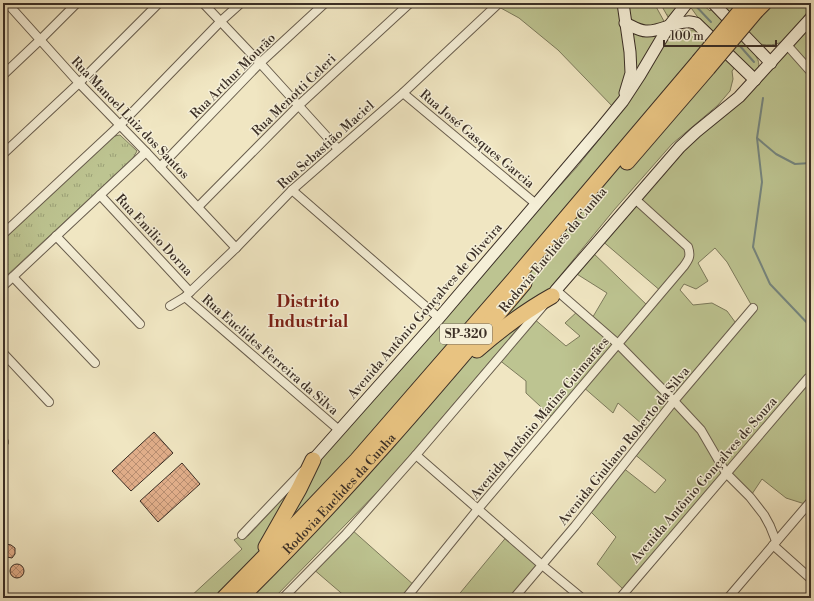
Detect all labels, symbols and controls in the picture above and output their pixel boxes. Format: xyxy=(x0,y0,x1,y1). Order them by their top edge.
scale bar xyxy=(664,22,776,48)
text: 100 m xyxy=(670,29,704,44)
street label: Rua Arthur Mourão xyxy=(187,30,279,122)
street label: Rua Menotti Celeri xyxy=(249,51,339,139)
street label: Rua Manoel Luiz dos Santos xyxy=(67,54,193,183)
street label: Rua José Gasques Garcia xyxy=(416,86,538,192)
street label: Rua Sebastião Maciel xyxy=(274,97,378,193)
street label: Rodovia Euclides da Cunha xyxy=(496,184,610,316)
street label: Rua Emilio Dorna xyxy=(112,191,196,280)
street label: Avenida Antônio Gonçalves de Oliveira xyxy=(344,220,506,403)
street label: Rua Euclides Ferreira da Silva xyxy=(198,291,342,419)
district label: Distrito Industrial xyxy=(268,291,349,333)
road number: SP-320 xyxy=(440,324,492,344)
street label: Avenida Antônio Matins Guimarães xyxy=(467,333,613,503)
street label: Avenida Giuliano Roberto da Silva xyxy=(554,363,693,529)
street label: Avenida Antônio Gonçalves de Souza xyxy=(627,393,781,567)
street label: Rodovia Euclides da Cunha xyxy=(280,430,400,558)

